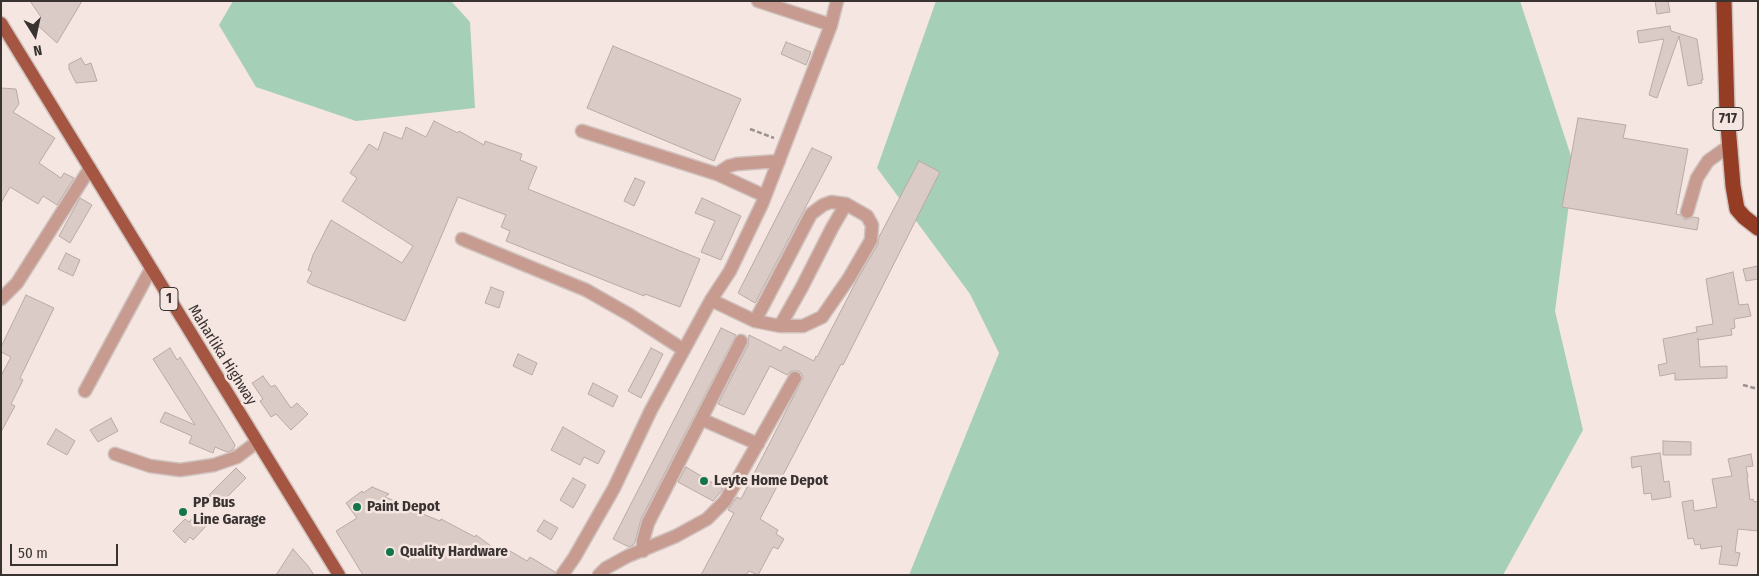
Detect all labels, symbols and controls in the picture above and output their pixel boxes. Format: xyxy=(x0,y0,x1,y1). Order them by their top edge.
north arrow xyxy=(10,10,60,60)
text: N xyxy=(32,41,43,59)
road number: 717 xyxy=(1713,108,1743,130)
road number: 1 xyxy=(160,288,178,310)
street label: Maharlika Highway xyxy=(184,301,260,409)
place label: Leyte Home Depot xyxy=(714,472,828,490)
marker: Leyte Home Depot xyxy=(698,475,710,487)
place label: PP Bus Line Garage xyxy=(193,494,266,529)
place label: Paint Depot xyxy=(367,498,440,516)
marker: Paint Depot xyxy=(351,501,363,513)
marker: PP Bus Line Garage xyxy=(177,506,189,518)
scale bar xyxy=(12,534,120,566)
place label: Quality Hardware xyxy=(400,543,508,561)
text: 50 m xyxy=(18,544,48,562)
marker: Quality Hardware xyxy=(384,546,396,558)

